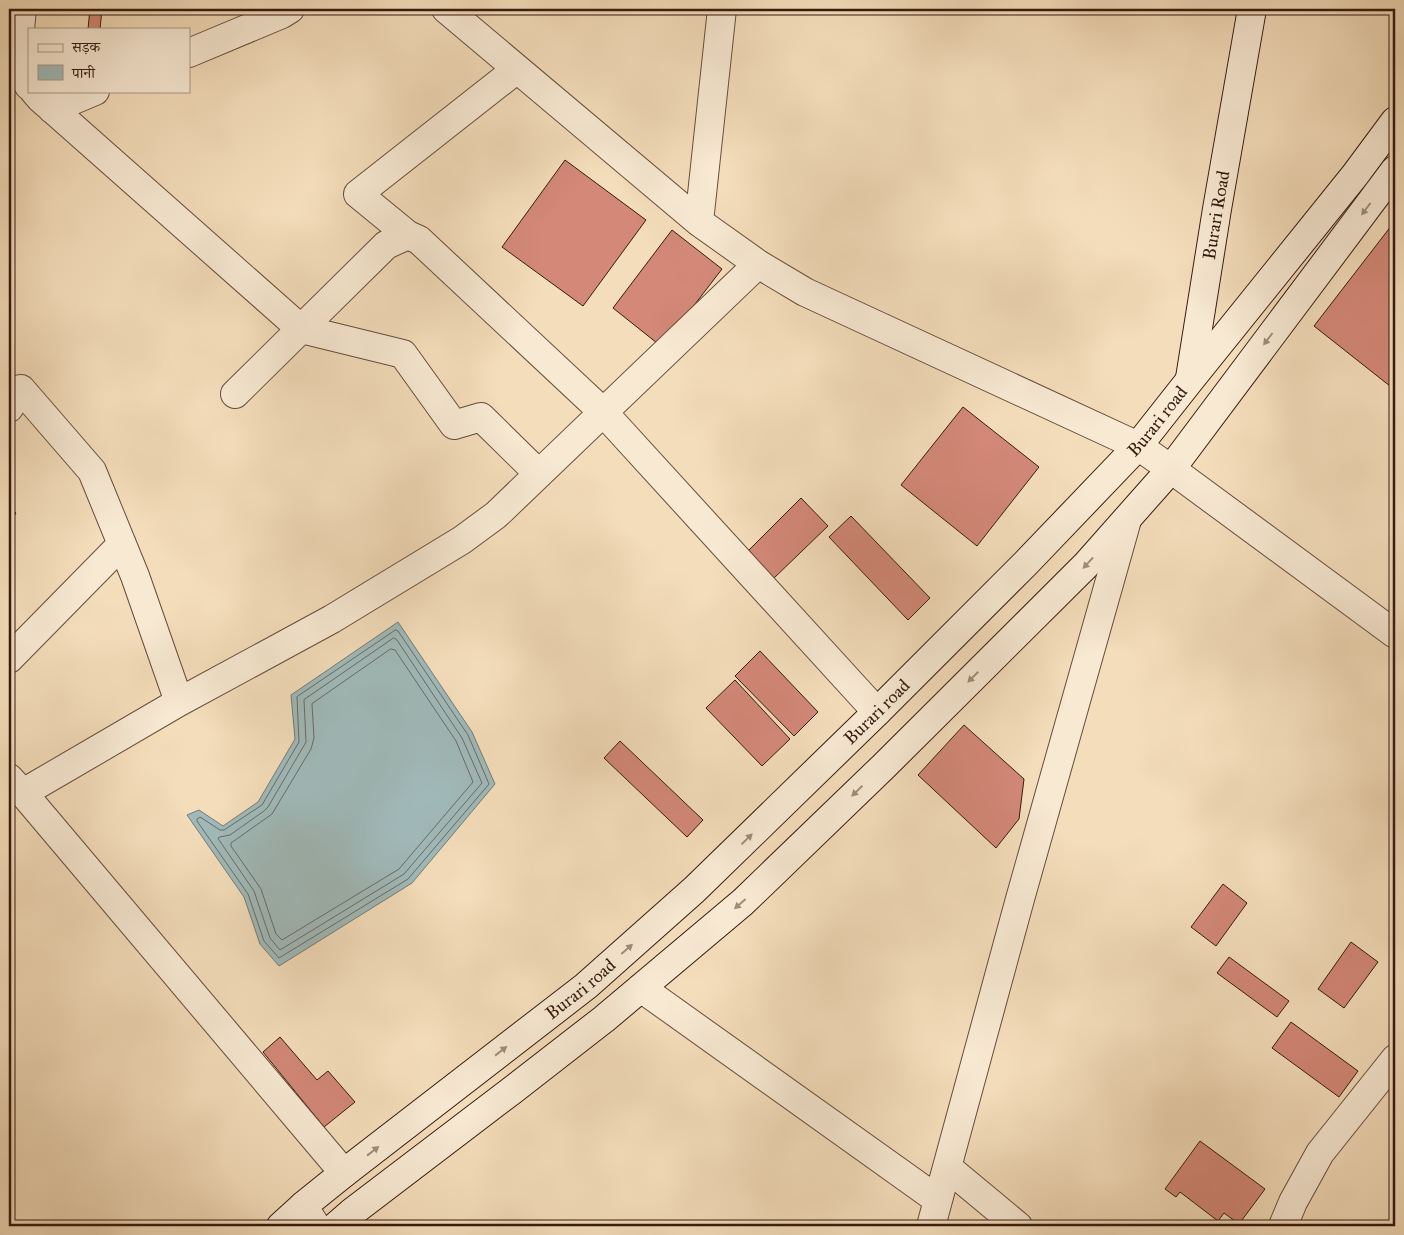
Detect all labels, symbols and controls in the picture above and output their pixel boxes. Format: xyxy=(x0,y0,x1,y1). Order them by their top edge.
legend xyxy=(28,28,190,92)
text: सड़क xyxy=(71,38,101,56)
text: पानी xyxy=(71,64,96,82)
street label: Burari Road xyxy=(1198,169,1235,261)
one-way arrow xyxy=(1361,202,1371,216)
one-way arrow xyxy=(1263,332,1274,345)
street label: Burari road xyxy=(1123,382,1192,461)
one-way arrow xyxy=(1082,556,1094,568)
one-way arrow xyxy=(967,671,979,683)
street label: Burari road xyxy=(839,675,914,749)
one-way arrow xyxy=(851,785,863,797)
one-way arrow xyxy=(741,833,753,845)
one-way arrow xyxy=(734,898,746,910)
one-way arrow xyxy=(621,943,633,955)
street label: Burari road xyxy=(541,954,620,1024)
one-way arrow xyxy=(494,1046,508,1056)
one-way arrow xyxy=(366,1145,379,1156)

